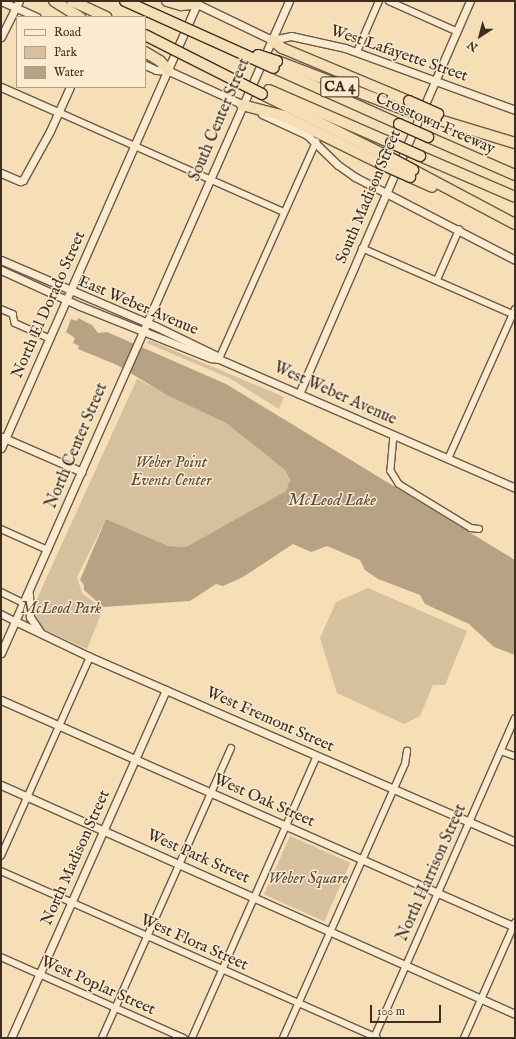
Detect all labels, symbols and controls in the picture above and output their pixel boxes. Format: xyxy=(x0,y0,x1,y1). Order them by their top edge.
legend xyxy=(16,16,146,88)
north arrow xyxy=(460,16,500,56)
street label: West Lafayette Street xyxy=(328,22,470,86)
text: Road xyxy=(54,25,81,40)
text: N xyxy=(465,37,481,54)
text: Park xyxy=(54,45,77,60)
street label: South Center Street xyxy=(185,56,255,184)
text: Water xyxy=(54,65,84,80)
road number: CA 4 xyxy=(320,74,360,100)
street label: Crosstown Freeway xyxy=(372,89,498,159)
street label: South Madison Street xyxy=(332,127,406,267)
street label: North El Dorado Street xyxy=(8,229,90,381)
street label: East Weber Avenue xyxy=(75,272,201,340)
street label: West Weber Avenue xyxy=(271,358,399,430)
street label: North Center Street xyxy=(42,380,112,512)
park label: Weber Point Events Center xyxy=(131,453,211,491)
water label: McLeod Lake xyxy=(288,491,376,511)
park label: McLeod Park xyxy=(21,599,101,619)
street label: West Fremont Street xyxy=(203,683,337,757)
street label: West Oak Street xyxy=(211,770,317,832)
street label: North Madison Street xyxy=(38,787,114,929)
street label: North Harrison Street xyxy=(393,801,471,945)
street label: West Park Street xyxy=(144,826,252,888)
park label: Weber Square xyxy=(268,869,348,889)
street label: West Flora Street xyxy=(137,911,251,975)
street label: West Poplar Street xyxy=(38,952,158,1020)
scale bar xyxy=(372,997,443,1023)
text: 100 m xyxy=(377,1004,405,1019)

